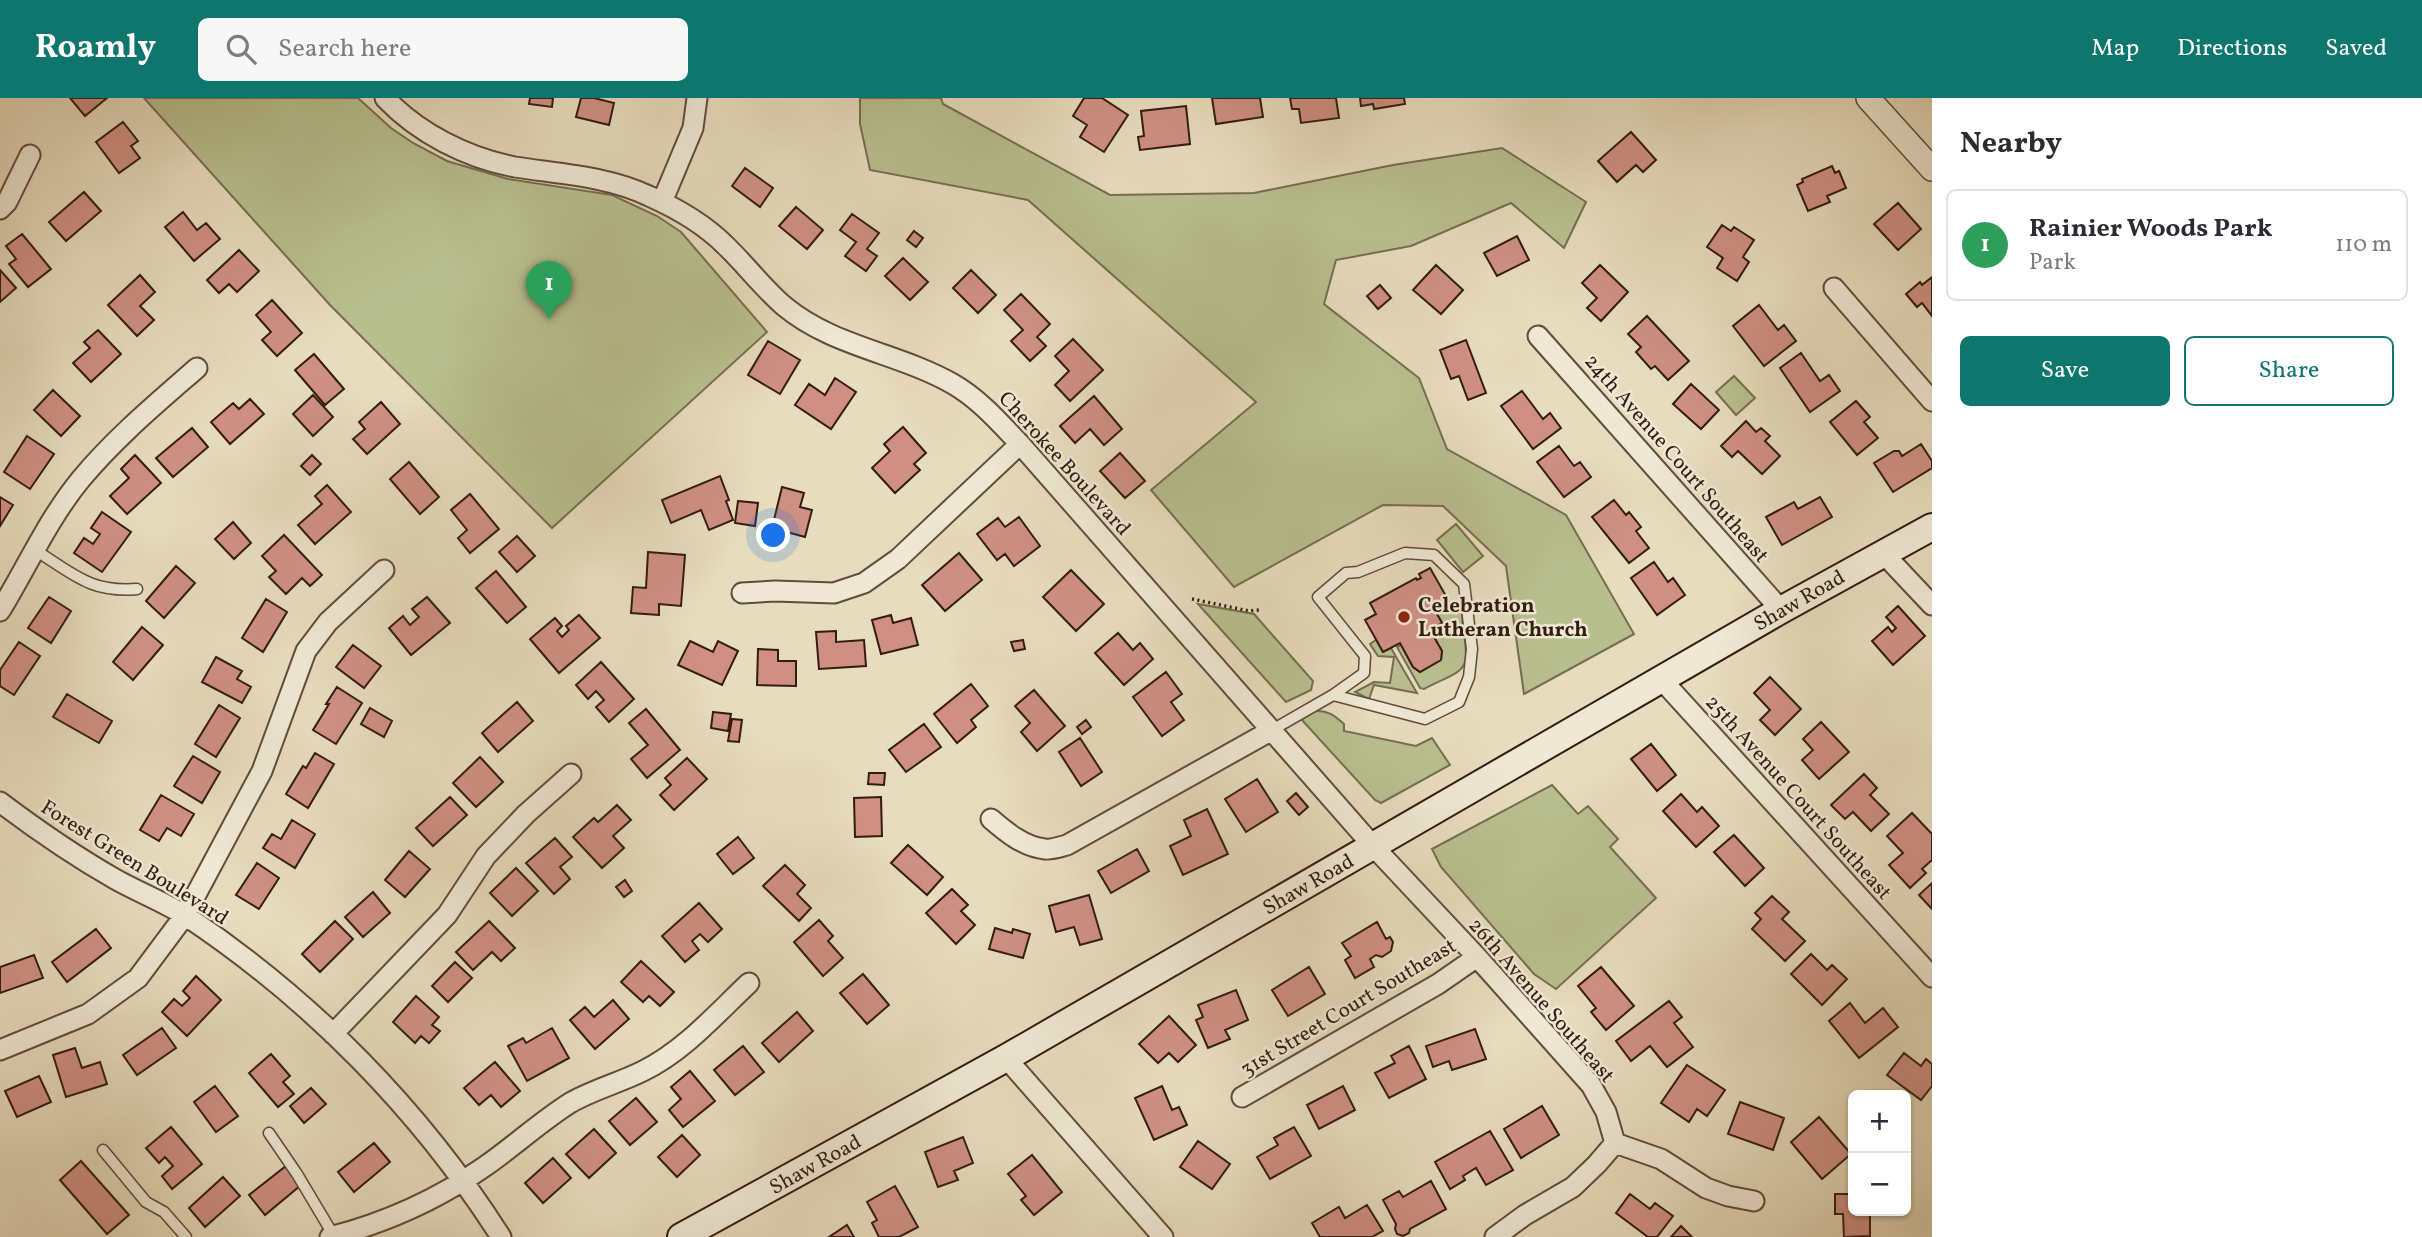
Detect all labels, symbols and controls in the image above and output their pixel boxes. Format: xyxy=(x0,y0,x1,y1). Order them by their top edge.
search box xyxy=(198,18,688,81)
text: Roamly xyxy=(35,26,156,72)
icon: search xyxy=(222,30,260,68)
text: Search here xyxy=(278,31,411,67)
text: Map xyxy=(2091,32,2139,66)
text: Directions xyxy=(2177,32,2287,66)
text: Saved xyxy=(2325,32,2387,66)
text: Nearby xyxy=(1960,123,2062,165)
text: Rainier Woods Park xyxy=(2029,211,2272,247)
text: 1 xyxy=(1980,229,1990,261)
text: 110 m xyxy=(2335,229,2392,261)
text: Park xyxy=(2029,247,2076,279)
pin: 1 xyxy=(526,261,572,319)
button: Save xyxy=(1960,336,2170,406)
button: Share xyxy=(2184,336,2394,406)
street label: 24th Avenue Court Southeast xyxy=(1577,348,1775,570)
street label: Cherokee Boulevard xyxy=(991,385,1137,543)
your location xyxy=(756,518,790,552)
street label: Shaw Road xyxy=(1749,563,1851,639)
place label: Celebration Lutheran Church xyxy=(1418,592,1588,645)
marker: Celebration Lutheran Church xyxy=(1396,609,1412,625)
street label: 25th Avenue Court Southeast xyxy=(1698,689,1898,907)
street label: Forest Green Boulevard xyxy=(35,794,234,933)
street label: Shaw Road xyxy=(1258,847,1360,923)
street label: 26th Avenue Southeast xyxy=(1461,912,1621,1090)
street label: 31st Street Court Southeast xyxy=(1235,932,1462,1084)
map controls xyxy=(1848,1090,1911,1216)
button: + xyxy=(1848,1090,1911,1153)
street label: Shaw Road xyxy=(764,1128,867,1203)
button: − xyxy=(1848,1153,1911,1216)

